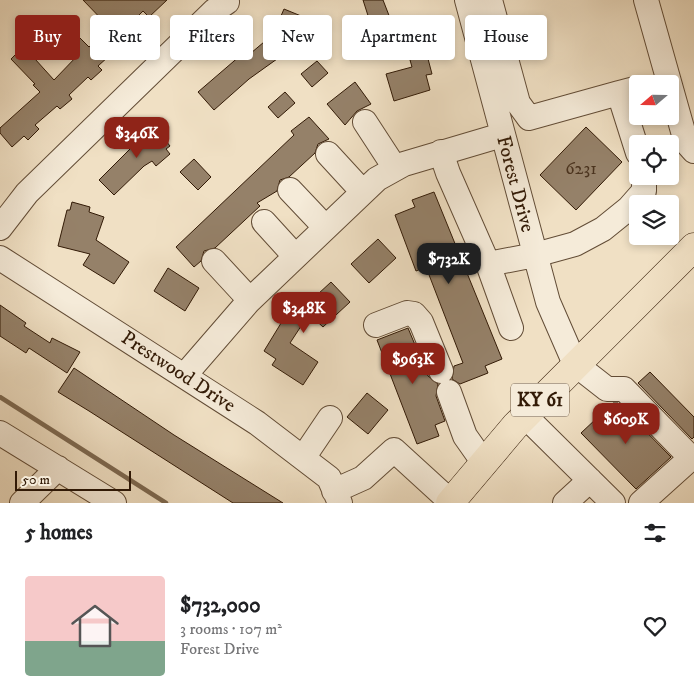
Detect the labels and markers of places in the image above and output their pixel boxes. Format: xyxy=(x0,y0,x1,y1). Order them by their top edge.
pin: $346K xyxy=(102,116,172,159)
pin: $732K xyxy=(414,242,484,285)
pin: $348K xyxy=(269,292,339,334)
pin: $963K xyxy=(378,342,448,385)
pin: $609K xyxy=(591,402,661,445)

